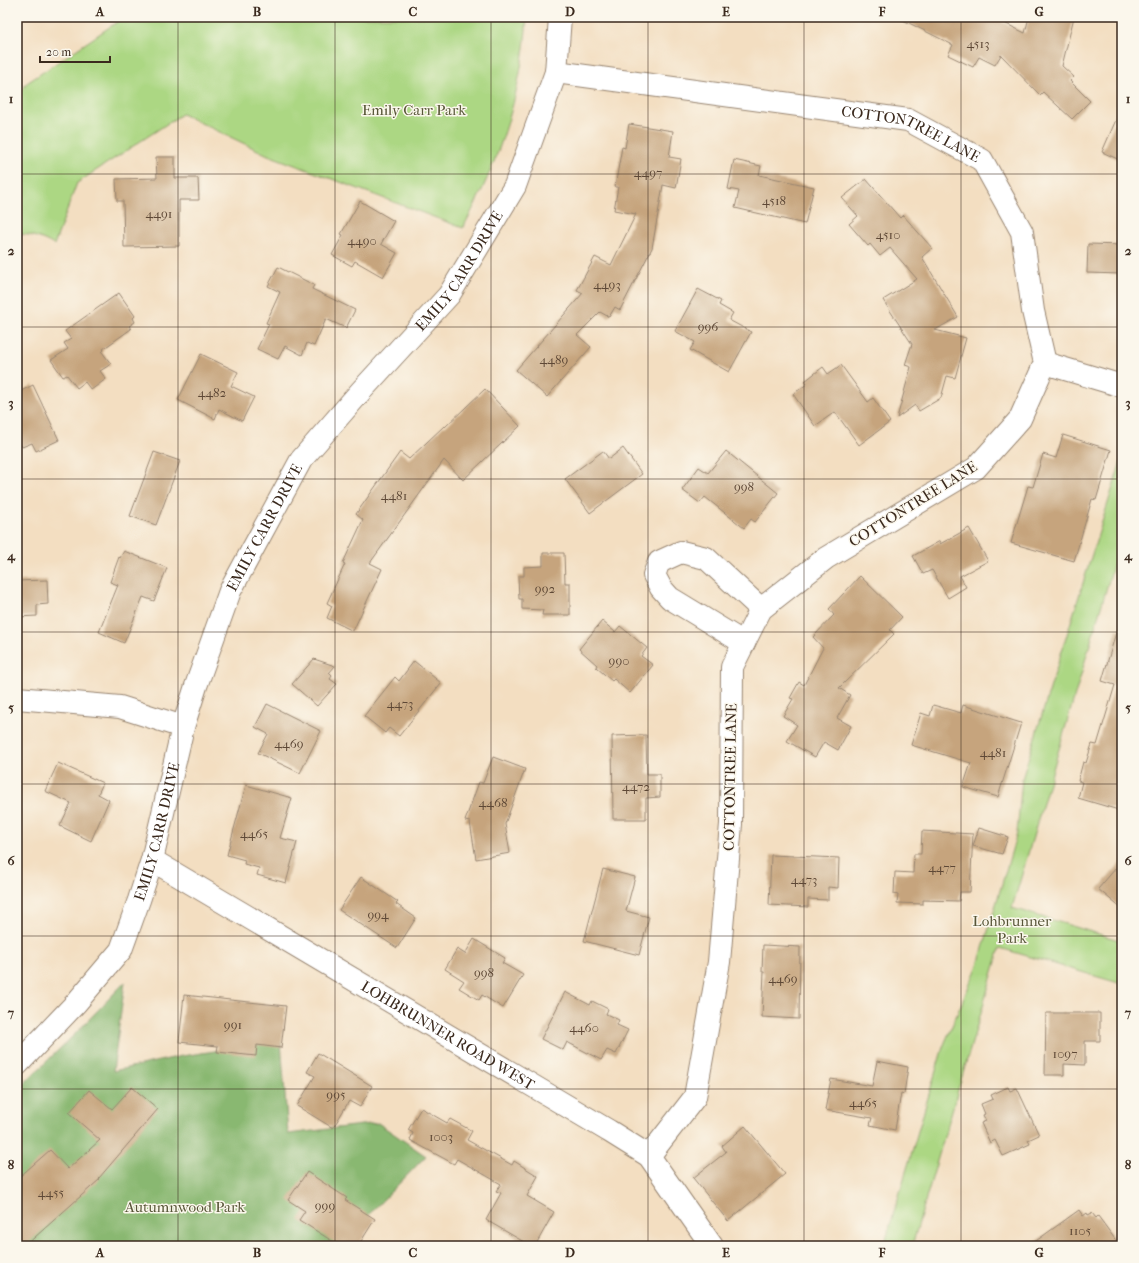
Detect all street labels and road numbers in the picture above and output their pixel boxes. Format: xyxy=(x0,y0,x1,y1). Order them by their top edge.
street label: COTTONTREE LANE xyxy=(840,102,983,166)
street label: EMILY CARR DRIVE xyxy=(412,208,507,335)
street label: COTTONTREE LANE xyxy=(846,457,980,551)
street label: EMILY CARR DRIVE xyxy=(223,461,306,594)
street label: COTTONTREE LANE xyxy=(720,703,740,851)
street label: EMILY CARR DRIVE xyxy=(130,761,183,903)
street label: LOHBRUNNER ROAD WEST xyxy=(358,977,539,1094)

